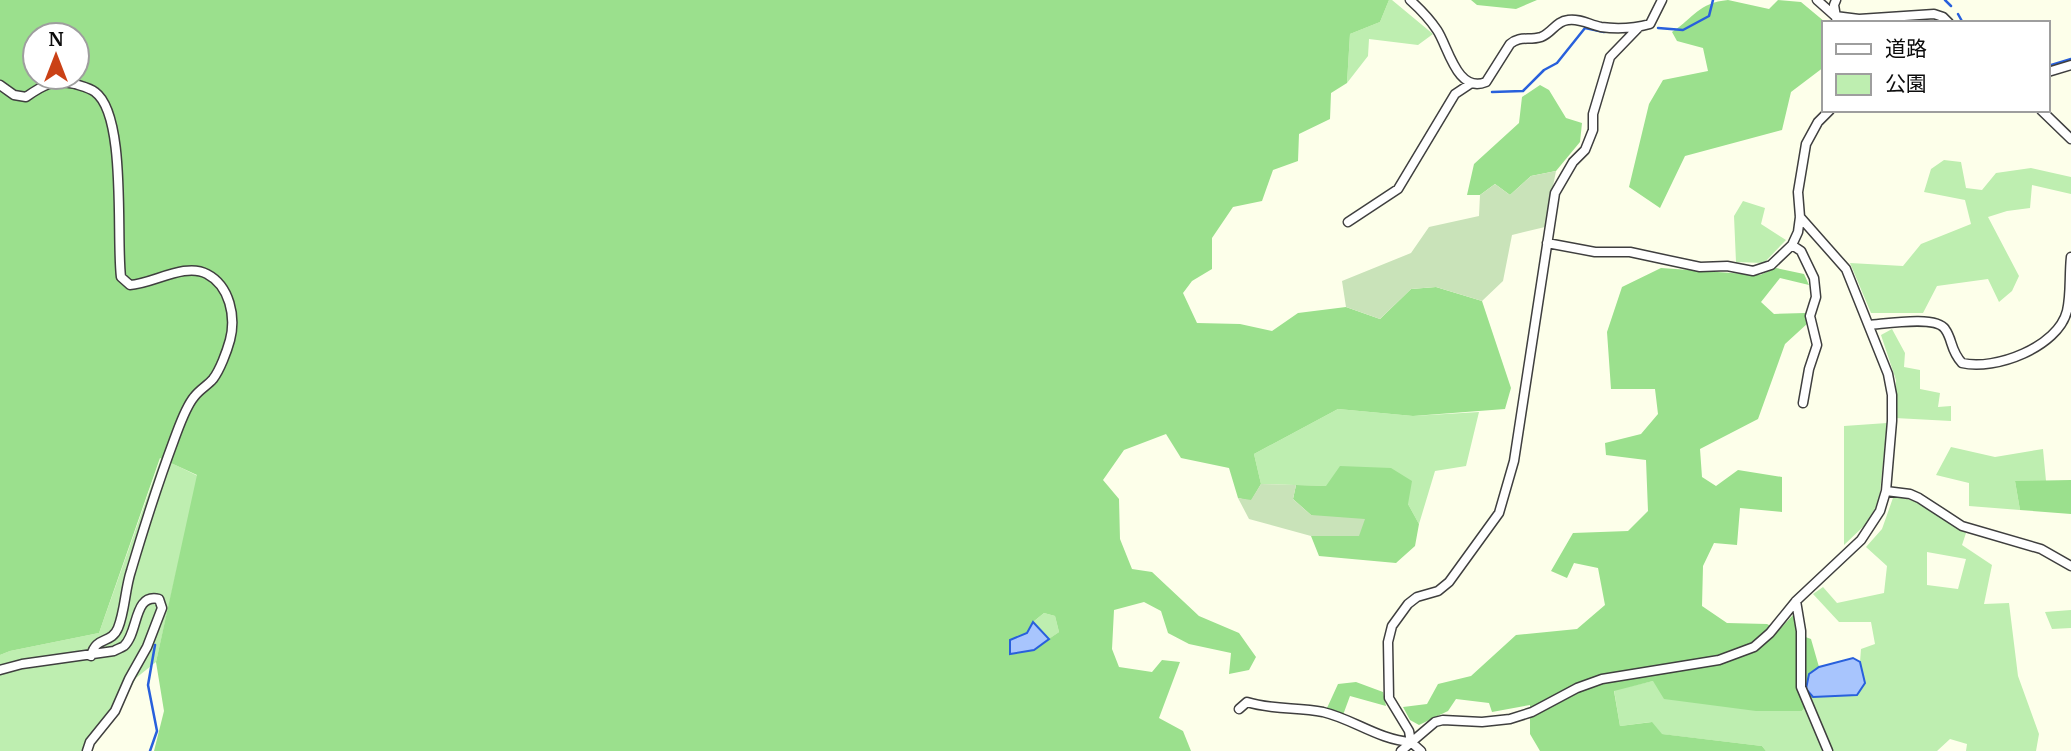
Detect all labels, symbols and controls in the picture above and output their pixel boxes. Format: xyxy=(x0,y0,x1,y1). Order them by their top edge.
north arrow xyxy=(21,21,91,91)
legend xyxy=(1822,21,2050,112)
text: N xyxy=(48,27,64,51)
text: 道路 xyxy=(1885,35,1927,62)
text: 公園 xyxy=(1885,70,1927,97)

